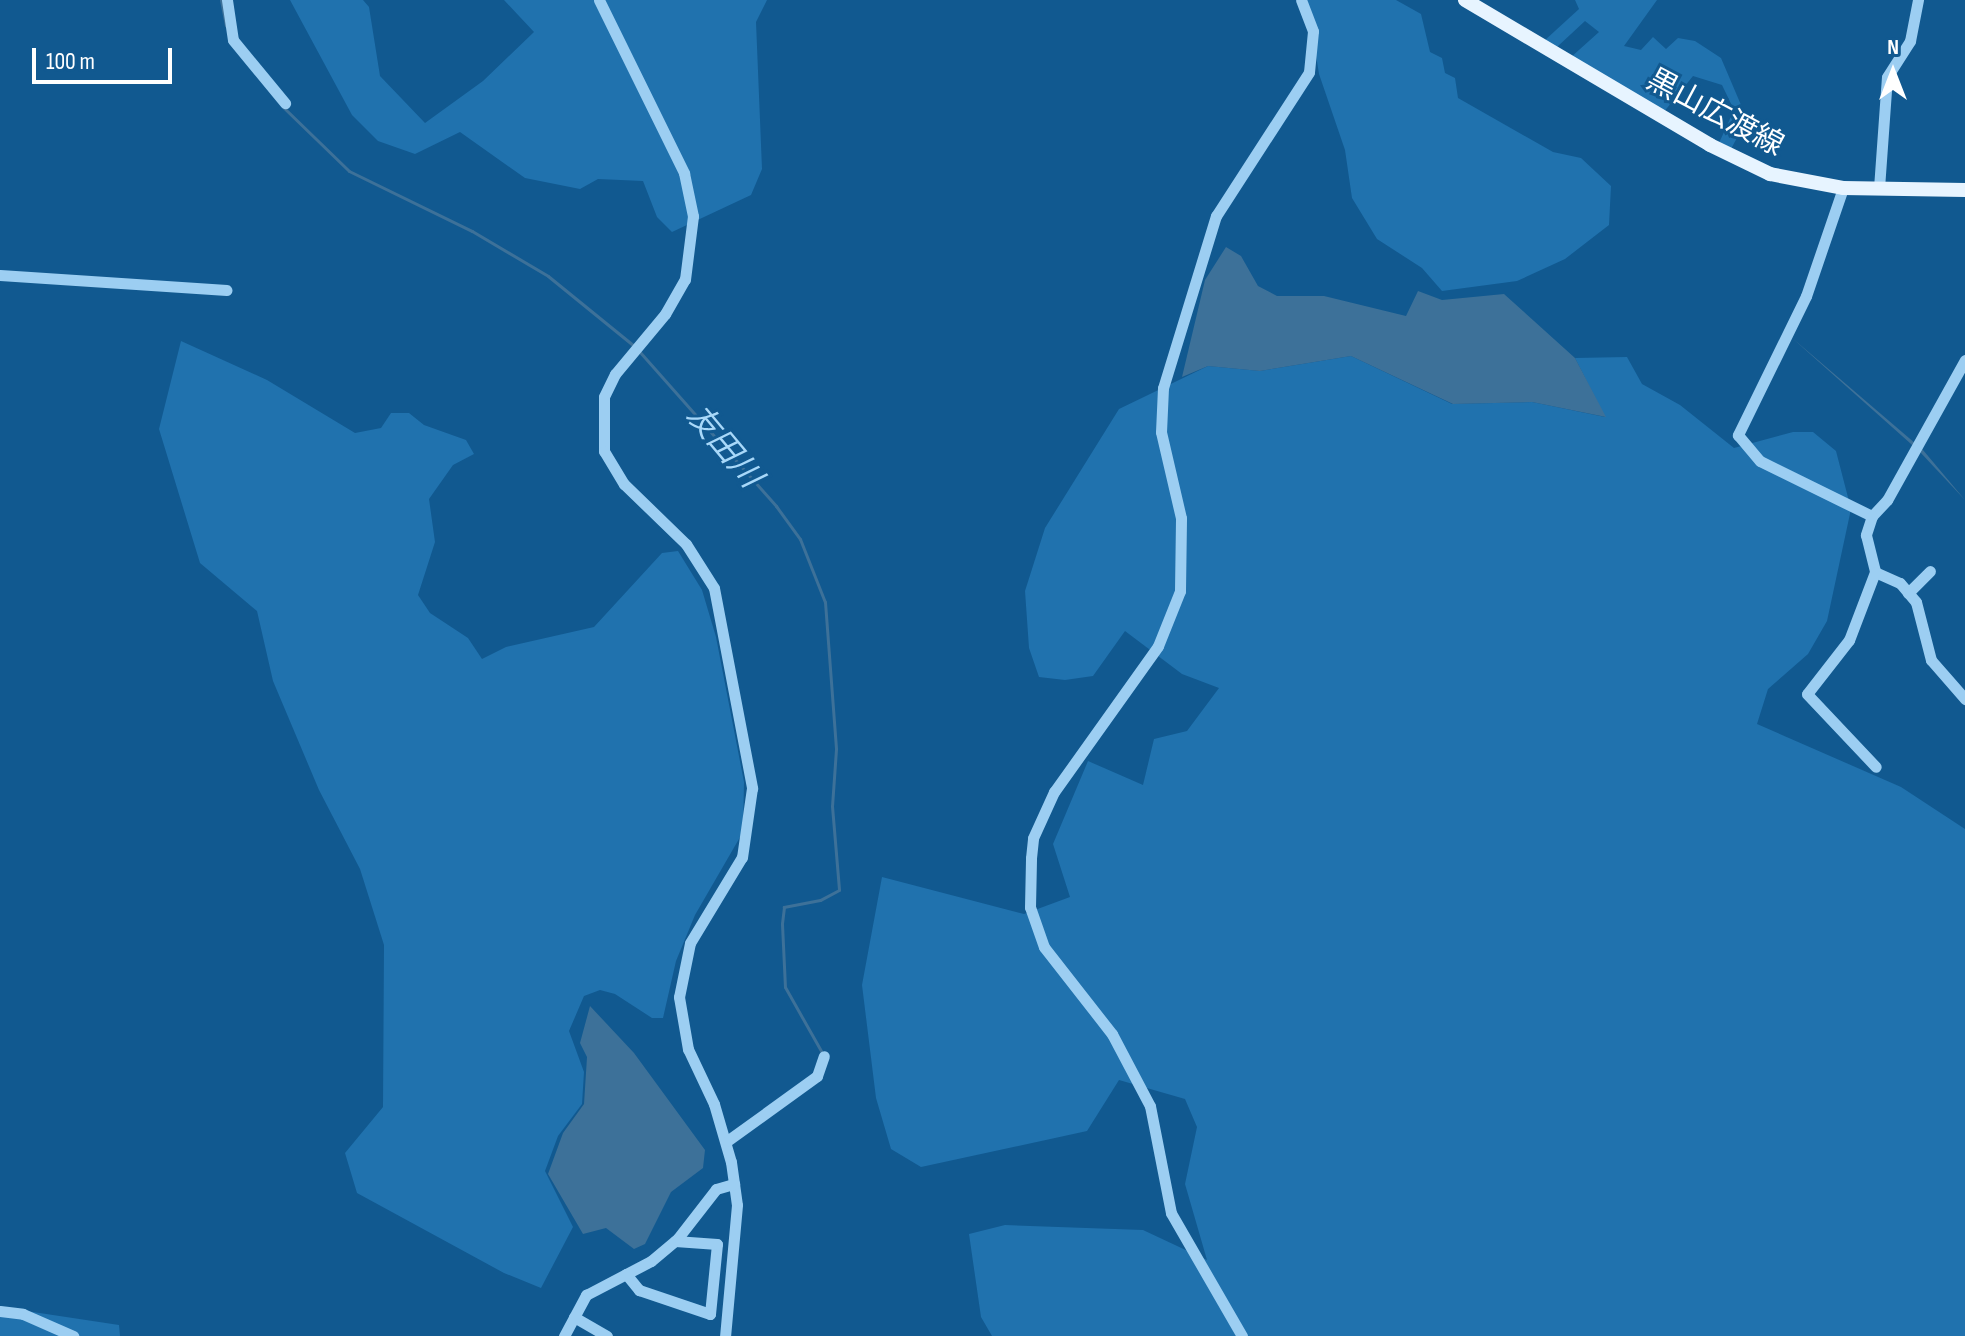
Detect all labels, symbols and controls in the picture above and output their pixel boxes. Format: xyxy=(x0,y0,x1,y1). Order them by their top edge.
scale bar xyxy=(36,32,176,82)
north arrow xyxy=(1853,32,1933,112)
text: N xyxy=(1887,34,1899,61)
text: 100 m xyxy=(46,47,95,76)
street label: 黒山広渡線 xyxy=(1640,62,1790,164)
water label: 友田川 xyxy=(677,398,769,496)

